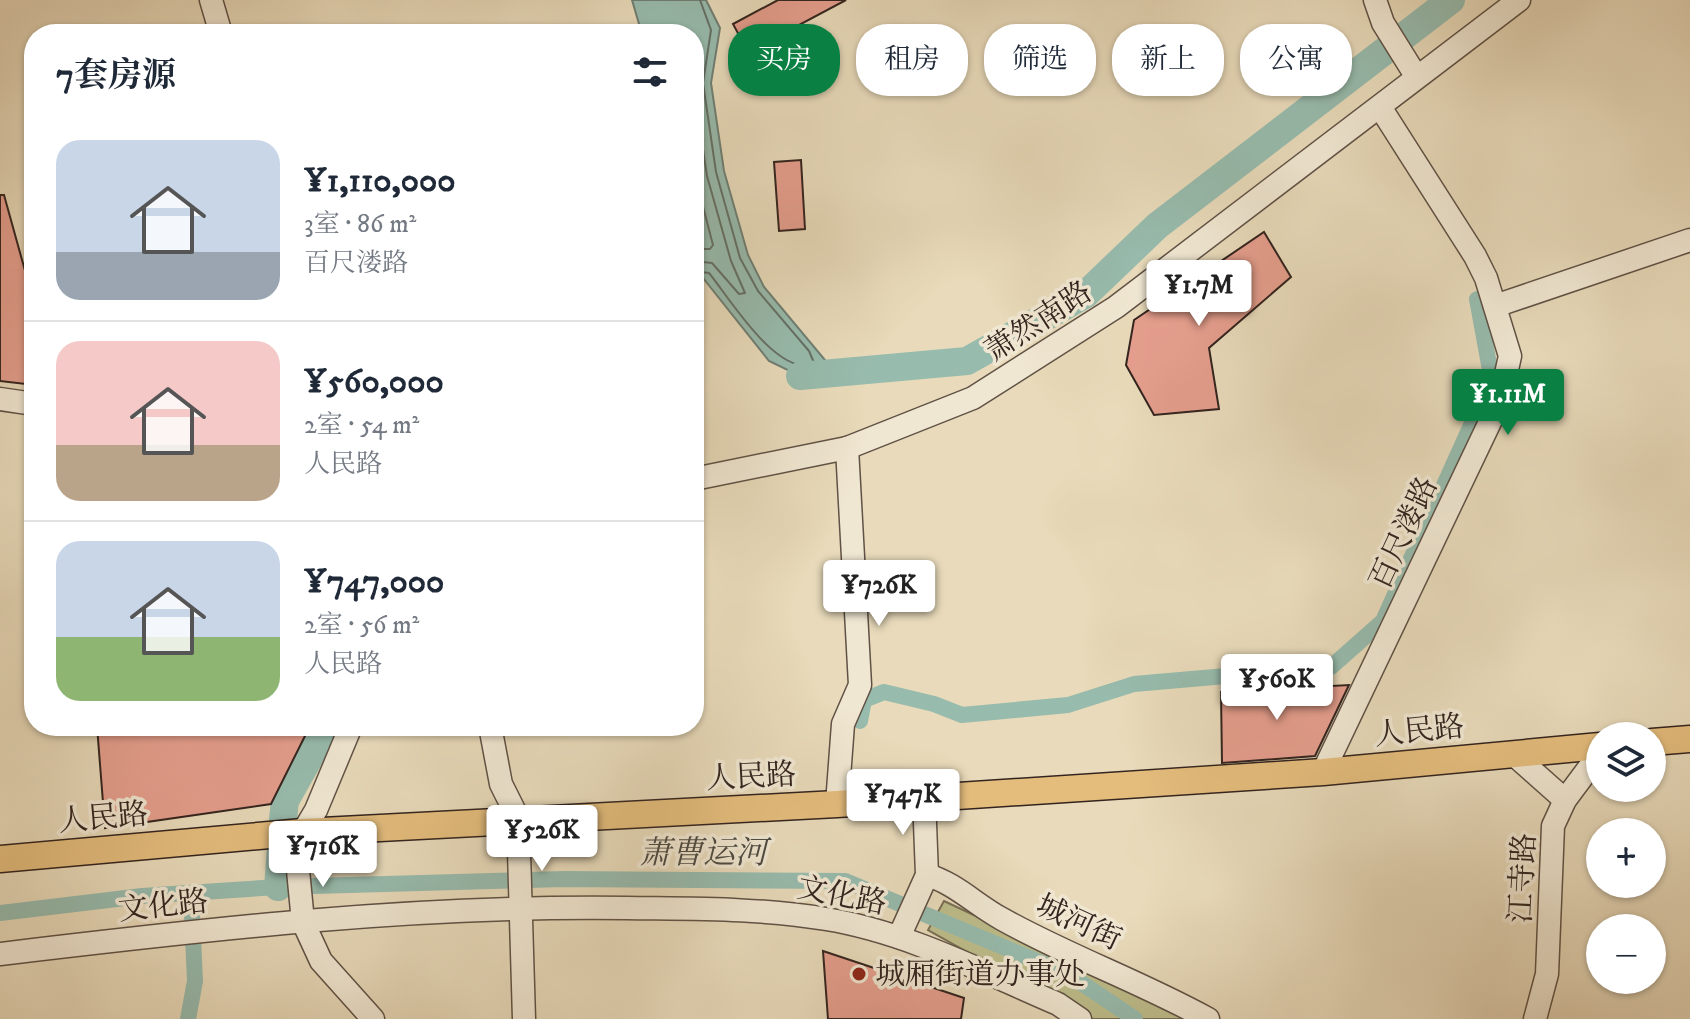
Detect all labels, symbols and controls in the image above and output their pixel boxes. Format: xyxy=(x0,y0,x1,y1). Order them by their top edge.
chip: 买房 xyxy=(728,24,840,96)
chip: 租房 xyxy=(856,24,968,96)
chip: 筛选 xyxy=(984,24,1096,96)
chip: 新上 xyxy=(1112,24,1224,96)
chip: 公寓 xyxy=(1240,24,1352,96)
icon: filters xyxy=(628,50,672,94)
text: 7套房源 xyxy=(56,55,176,97)
text: ¥1,110,000 xyxy=(304,160,456,202)
icon: home xyxy=(120,172,216,268)
text: 3室 · 86 m² xyxy=(304,208,416,241)
text: 百尺溇路 xyxy=(304,247,408,280)
pin: ¥1.7M xyxy=(1143,260,1255,328)
text: ¥1.7M xyxy=(1164,269,1234,302)
street label: 萧然南路 xyxy=(978,274,1099,370)
text: ¥560,000 xyxy=(304,361,444,403)
pin: ¥1.11M xyxy=(1443,369,1573,437)
icon: home xyxy=(120,373,216,469)
text: ¥1.11M xyxy=(1470,378,1546,411)
text: 2室 · 54 m² xyxy=(304,409,419,442)
text: 人民路 xyxy=(304,448,382,481)
street label: 百尺溇路 xyxy=(1362,471,1446,596)
pin: ¥726K xyxy=(823,560,935,628)
text: ¥747,000 xyxy=(304,561,444,603)
text: ¥726K xyxy=(841,569,917,602)
icon: home xyxy=(120,573,216,669)
text: 2室 · 56 m² xyxy=(304,609,419,642)
text: 人民路 xyxy=(304,648,382,681)
pin: ¥560K xyxy=(1221,654,1333,722)
text: ¥560K xyxy=(1239,663,1315,696)
street label: 人民路 xyxy=(1372,708,1466,755)
map controls xyxy=(1586,722,1666,994)
button: layers xyxy=(1586,722,1666,802)
street label: 人民路 xyxy=(705,757,797,798)
pin: ¥747K xyxy=(847,769,959,837)
text: ¥747K xyxy=(865,778,941,811)
street label: 人民路 xyxy=(57,796,150,841)
pin: ¥526K xyxy=(486,805,598,873)
text: ¥526K xyxy=(505,814,579,847)
button: + xyxy=(1586,818,1666,898)
pin: ¥716K xyxy=(267,821,379,889)
text: ¥716K xyxy=(287,830,359,863)
street label: 江寺路 xyxy=(1503,832,1544,924)
water label: 萧曹运河 xyxy=(639,834,772,874)
street label: 文化路 xyxy=(794,870,889,923)
street label: 文化路 xyxy=(116,883,210,930)
street label: 城河街 xyxy=(1030,888,1127,959)
button: − xyxy=(1586,914,1666,994)
place label: 城厢街道办事处 xyxy=(875,957,1085,994)
marker: 城厢街道办事处 xyxy=(850,965,868,983)

